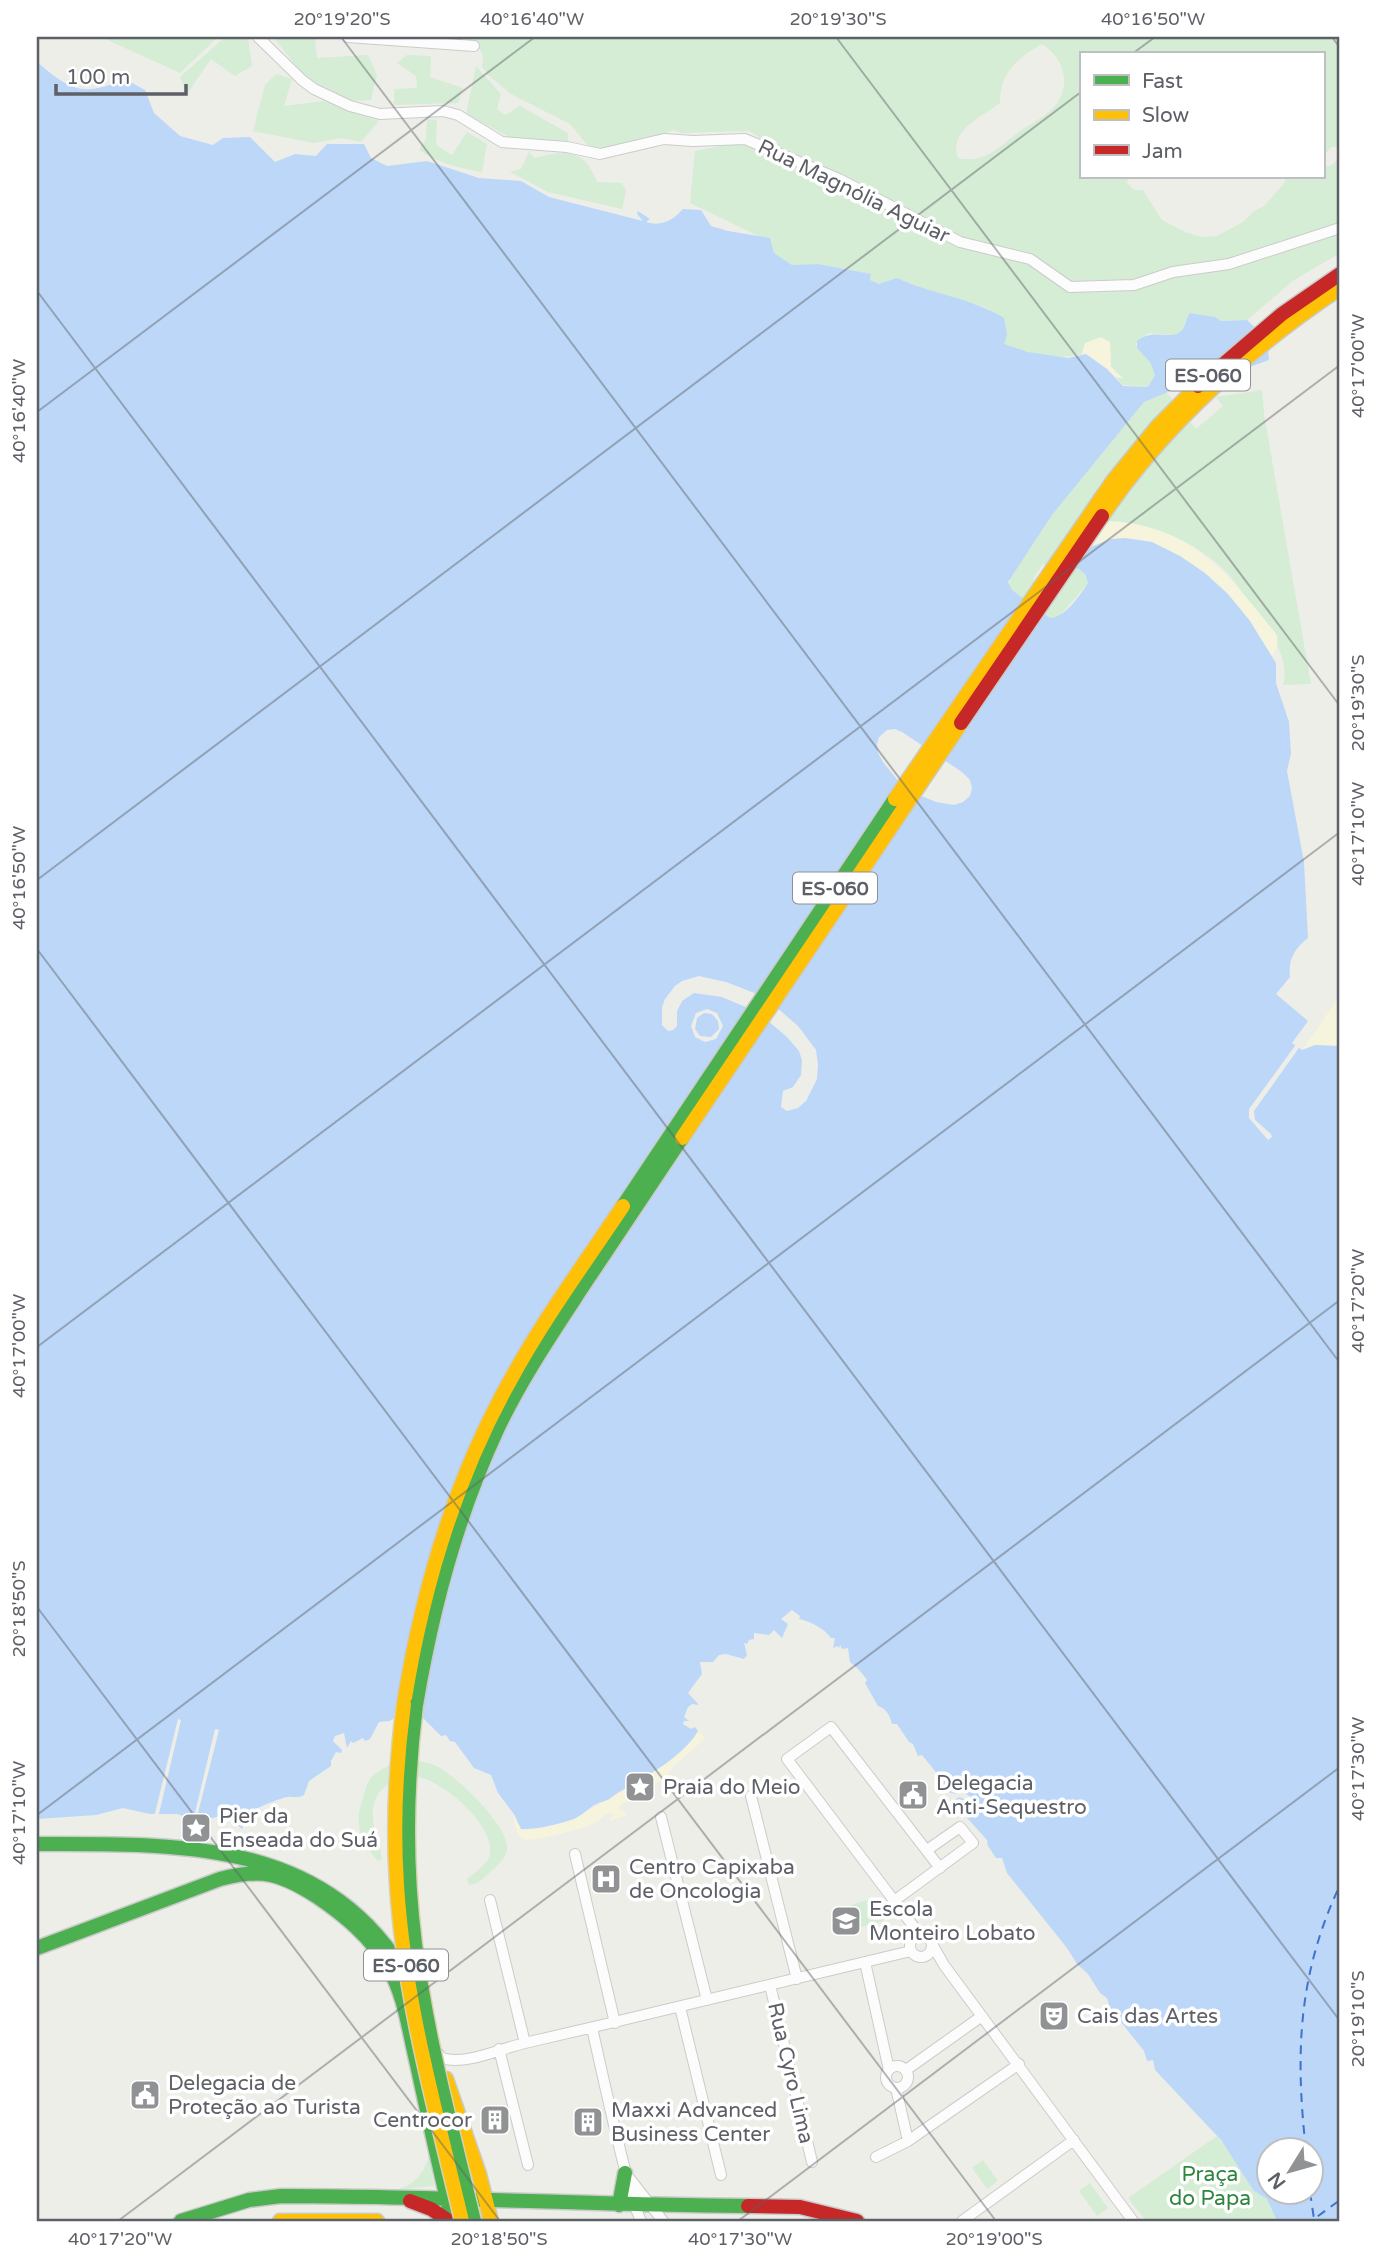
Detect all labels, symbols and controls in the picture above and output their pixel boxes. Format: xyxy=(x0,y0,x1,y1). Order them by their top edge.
text: 20°19'20"S xyxy=(293,8,391,30)
text: 40°16'40"W xyxy=(480,8,584,30)
text: 20°19'30"S xyxy=(789,8,887,30)
text: 40°16'50"W xyxy=(1101,8,1205,30)
scale bar xyxy=(56,52,186,96)
legend xyxy=(1080,52,1324,178)
text: 100 m xyxy=(66,65,130,90)
text: Fast xyxy=(1142,69,1183,94)
text: Slow xyxy=(1142,103,1190,128)
street label: Rua Magnólia Aguiar xyxy=(754,134,954,249)
text: Jam xyxy=(1142,139,1183,164)
text: 40°17'00"W xyxy=(1347,314,1369,418)
text: 40°16'40"W xyxy=(8,359,30,463)
road number: ES-060 xyxy=(1166,360,1250,390)
text: 20°19'30"S xyxy=(1347,654,1369,752)
text: 40°17'10"W xyxy=(1347,782,1369,886)
text: 40°16'50"W xyxy=(8,826,30,930)
road number: ES-060 xyxy=(793,873,877,904)
text: 40°17'20"W xyxy=(1347,1249,1369,1353)
text: 40°17'00"W xyxy=(8,1294,30,1398)
text: 20°18'50"S xyxy=(8,1560,30,1658)
text: 40°17'30"W xyxy=(1347,1717,1369,1821)
text: 40°17'10"W xyxy=(8,1761,30,1865)
place icon: Praia do Meio xyxy=(623,1770,657,1804)
place label: Delegacia Anti-Sequestro xyxy=(936,1771,1087,1820)
place label: Praia do Meio xyxy=(663,1775,801,1800)
public building icon: Delegacia Anti-Sequestro xyxy=(896,1778,930,1812)
place label: Pier da Enseada do Suá xyxy=(219,1804,378,1853)
place icon: Pier da Enseada do Suá xyxy=(179,1811,213,1845)
place label: Centro Capixaba de Oncologia xyxy=(629,1855,795,1904)
hospital icon: Centro Capixaba de Oncologia xyxy=(589,1862,623,1896)
place label: Escola Monteiro Lobato xyxy=(869,1897,1036,1946)
school or university icon: Escola Monteiro Lobato xyxy=(829,1904,863,1938)
road number: ES-060 xyxy=(364,1950,448,1980)
text: 20°19'10"S xyxy=(1347,1970,1369,2068)
theatre icon: Cais das Artes xyxy=(1037,1999,1071,2033)
street label: Rua Cyro Lima xyxy=(762,2000,819,2146)
place label: Cais das Artes xyxy=(1077,2004,1218,2029)
place label: Delegacia de Proteção ao Turista xyxy=(168,2071,361,2120)
public building icon: Delegacia de Proteção ao Turista xyxy=(128,2078,162,2112)
place label: Maxxi Advanced Business Center xyxy=(611,2098,777,2147)
building icon: Centrocor xyxy=(478,2103,512,2137)
building icon: Maxxi Advanced Business Center xyxy=(571,2105,605,2139)
place label: Centrocor xyxy=(373,2108,472,2133)
north arrow xyxy=(1254,2136,1324,2206)
park label: Praça do Papa xyxy=(1169,2162,1251,2211)
text: N xyxy=(1264,2168,1291,2193)
text: 40°17'20"W xyxy=(68,2228,172,2250)
text: 20°18'50"S xyxy=(450,2228,548,2250)
text: 40°17'30"W xyxy=(688,2228,792,2250)
text: 20°19'00"S xyxy=(945,2228,1043,2250)

